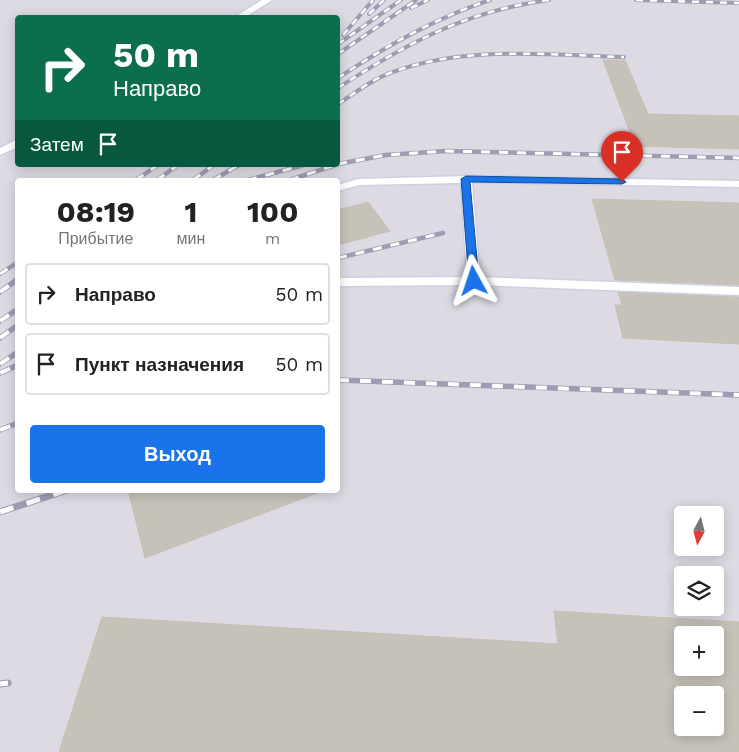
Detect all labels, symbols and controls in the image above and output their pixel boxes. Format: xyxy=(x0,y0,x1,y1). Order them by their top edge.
text: 50 m xyxy=(113,34,199,76)
icon: right xyxy=(30,35,95,100)
text: Направо xyxy=(113,76,201,101)
icon: arrive xyxy=(94,130,122,158)
pin xyxy=(601,131,643,182)
text: Затем xyxy=(30,133,84,156)
icon: arrive xyxy=(608,138,636,166)
text: 08:19 xyxy=(57,194,135,229)
text: 1 xyxy=(185,194,197,229)
text: 100 xyxy=(247,194,298,229)
text: Прибытие xyxy=(58,229,133,248)
text: мин xyxy=(177,229,205,248)
text: m xyxy=(265,229,280,248)
position arrow xyxy=(447,254,499,306)
icon: right xyxy=(32,280,60,308)
text: Направо xyxy=(75,283,156,306)
text: 50 m xyxy=(276,283,323,306)
icon: arrive xyxy=(32,350,60,378)
text: Пункт назначения xyxy=(75,353,244,376)
text: 50 m xyxy=(276,353,323,376)
button: Выход xyxy=(30,425,325,483)
north arrow xyxy=(674,506,724,556)
map controls xyxy=(674,506,724,736)
button: layers xyxy=(674,566,724,616)
button: + xyxy=(674,626,724,676)
button: − xyxy=(674,686,724,736)

